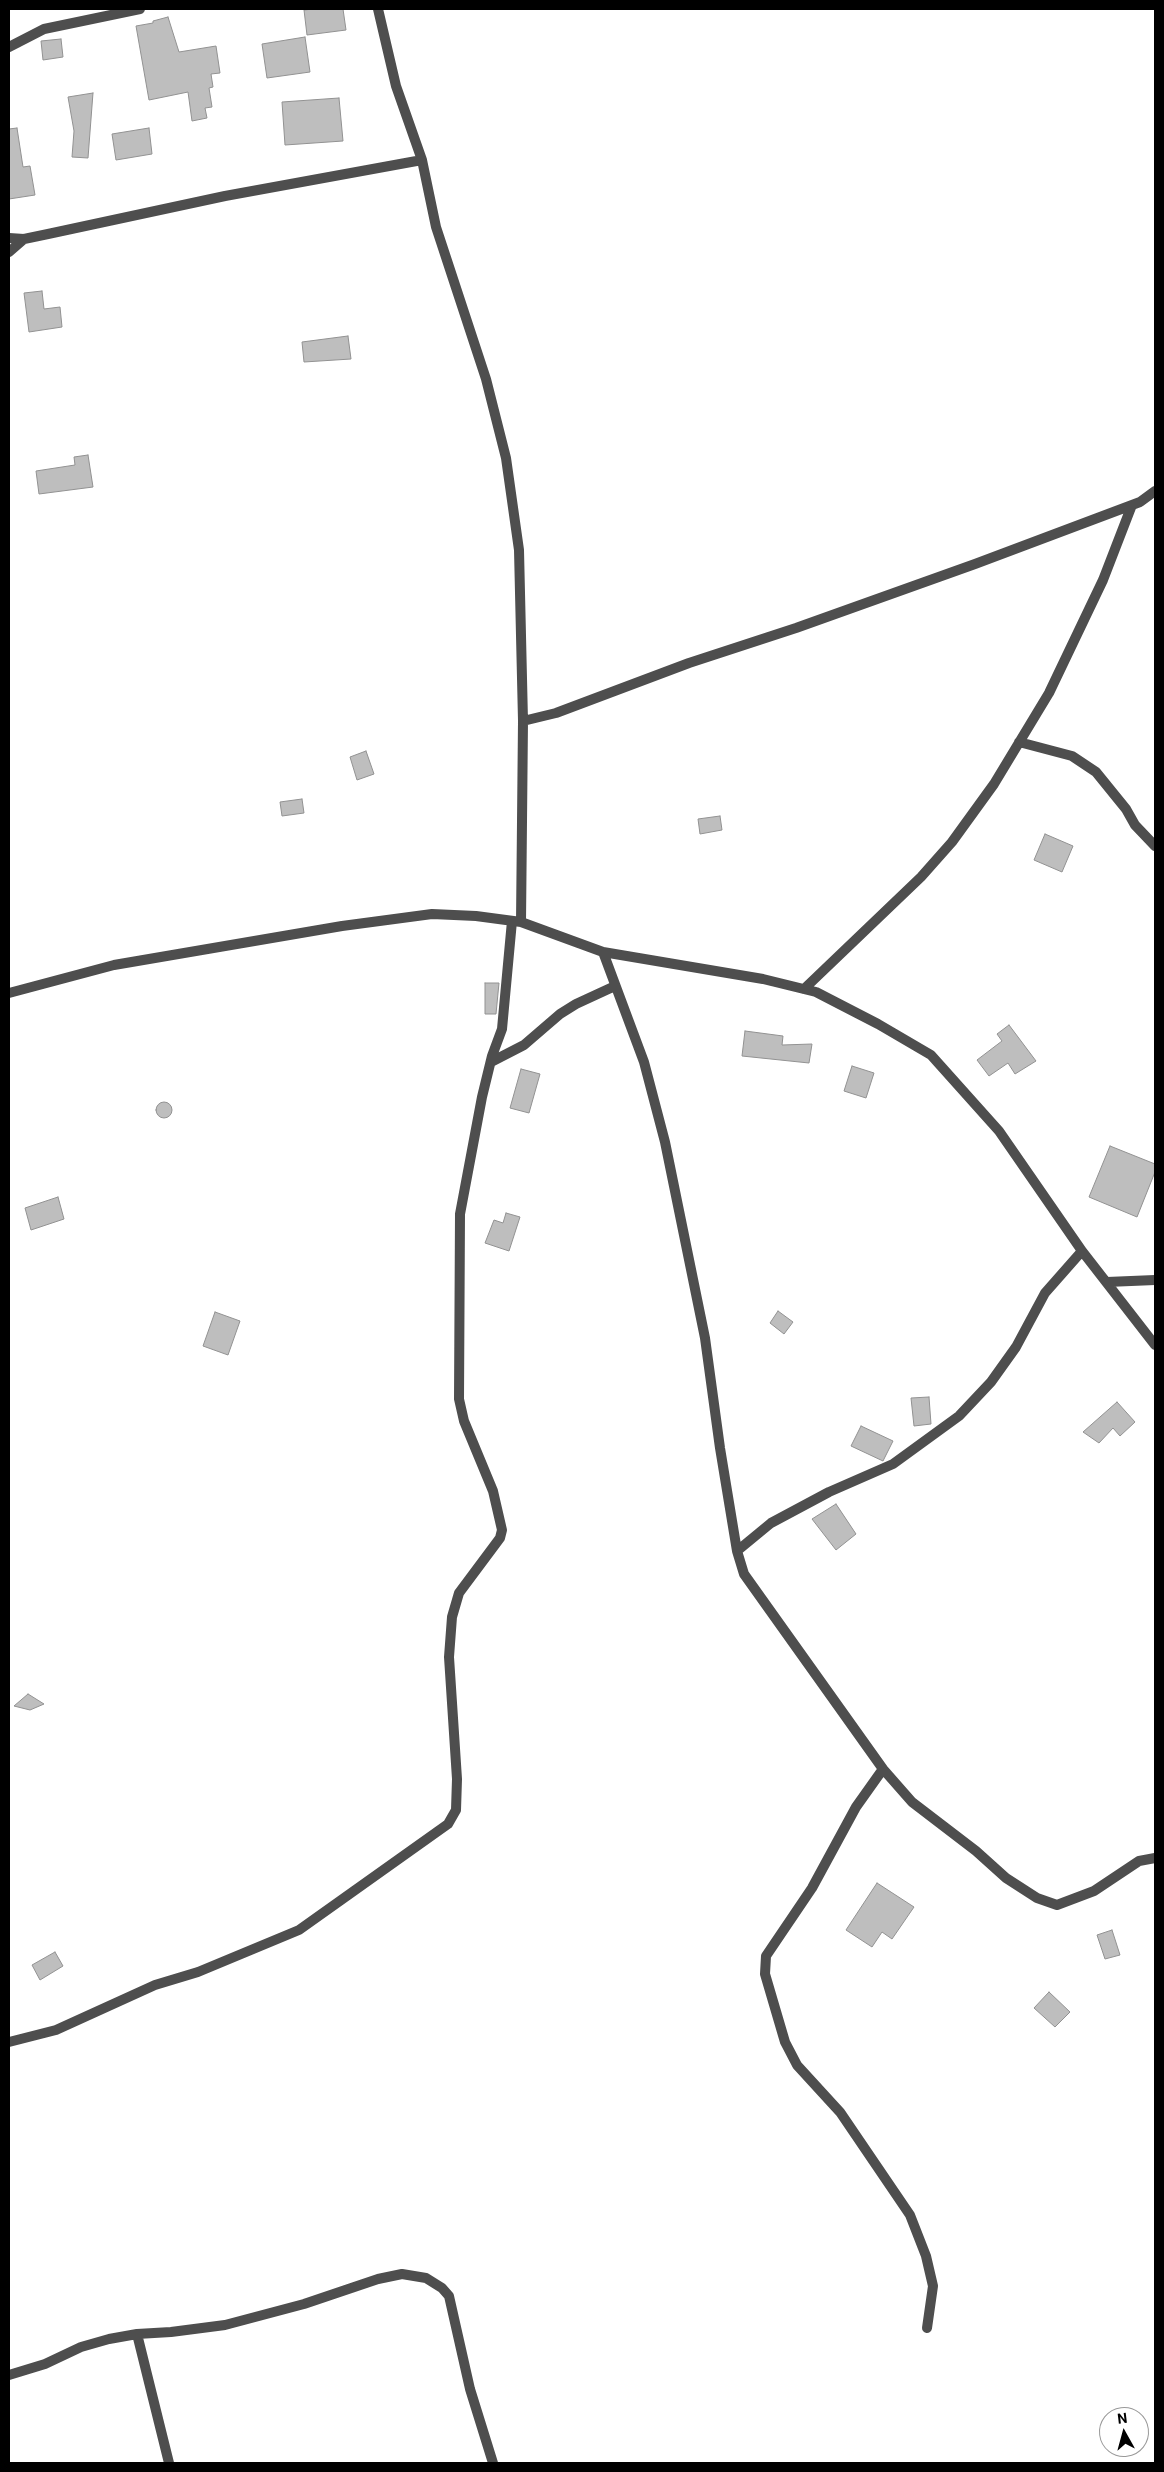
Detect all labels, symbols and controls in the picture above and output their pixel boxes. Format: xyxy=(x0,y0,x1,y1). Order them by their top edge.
north arrow xyxy=(1099,2407,1149,2457)
text: N xyxy=(1116,2410,1128,2427)

